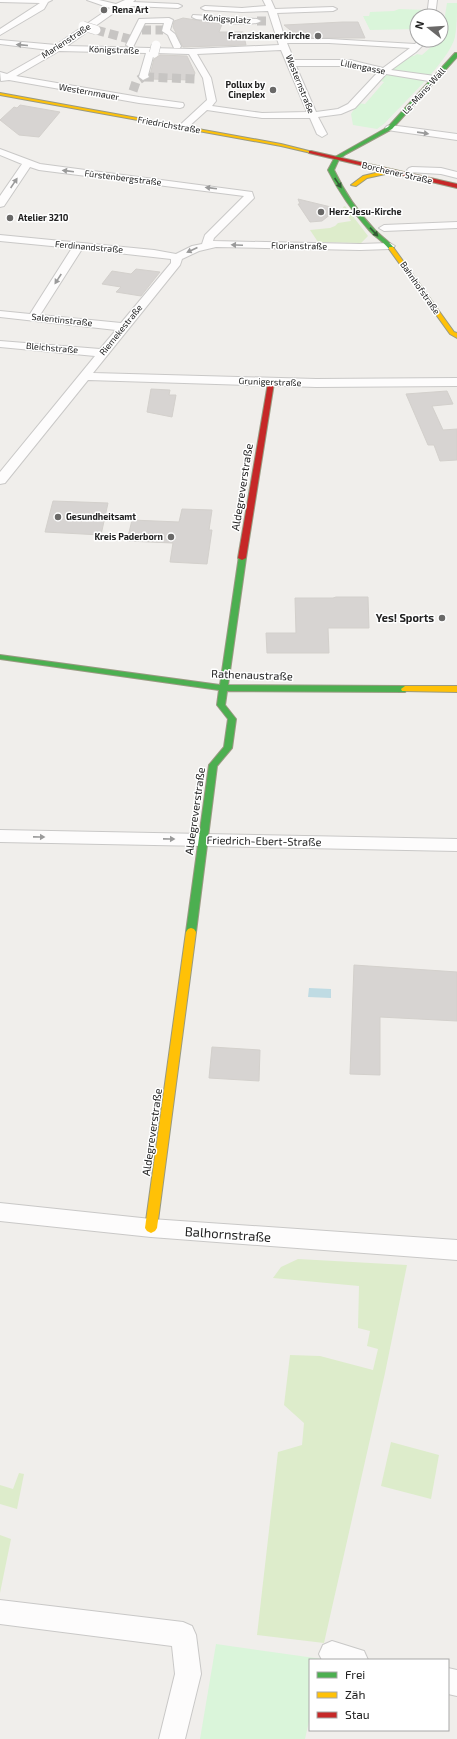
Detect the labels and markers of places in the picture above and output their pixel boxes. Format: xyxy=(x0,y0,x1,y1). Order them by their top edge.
place label: Rena Art xyxy=(112,4,149,15)
marker: Rena Art xyxy=(99,5,109,15)
place label: Franziskanerkirche xyxy=(228,30,310,41)
marker: Franziskanerkirche xyxy=(313,31,323,41)
place label: Pollux by Cineplex xyxy=(225,79,266,100)
marker: Pollux by Cineplex xyxy=(268,85,278,95)
place label: Herz-Jesu-Kirche xyxy=(329,206,402,217)
marker: Herz-Jesu-Kirche xyxy=(316,207,326,217)
place label: Atelier 3210 xyxy=(18,212,69,223)
marker: Atelier 3210 xyxy=(5,213,15,223)
place label: Gesundheitsamt xyxy=(66,511,136,522)
marker: Gesundheitsamt xyxy=(53,512,63,522)
place label: Kreis Paderborn xyxy=(94,531,163,542)
marker: Kreis Paderborn xyxy=(166,532,176,542)
place label: Yes! Sports xyxy=(376,611,434,624)
marker: Yes! Sports xyxy=(437,613,447,623)

